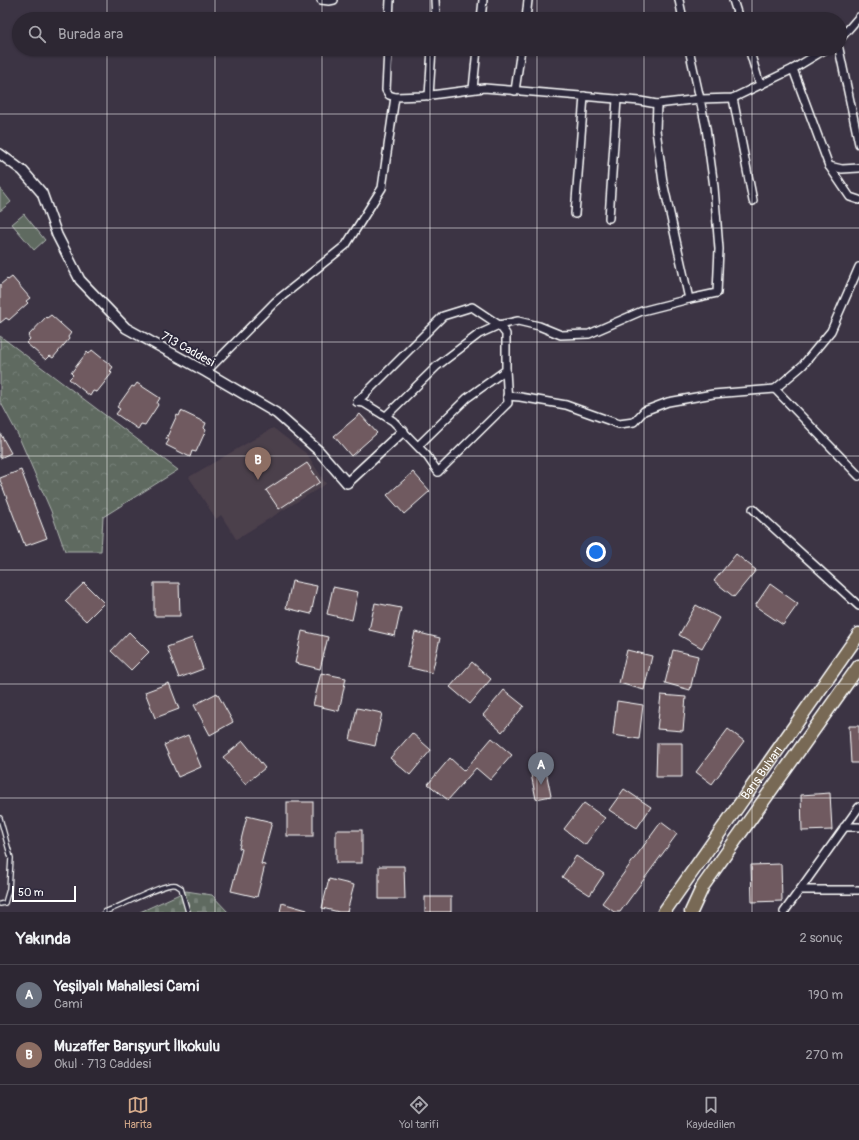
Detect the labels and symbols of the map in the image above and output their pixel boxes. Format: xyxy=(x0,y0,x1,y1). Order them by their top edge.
street label: 713 Caddesi xyxy=(158,329,218,370)
pin: B xyxy=(245,447,271,480)
your location xyxy=(586,542,606,562)
street label: Barış Bulvarı xyxy=(738,743,786,803)
pin: A xyxy=(528,752,554,785)
scale bar xyxy=(12,884,76,903)

